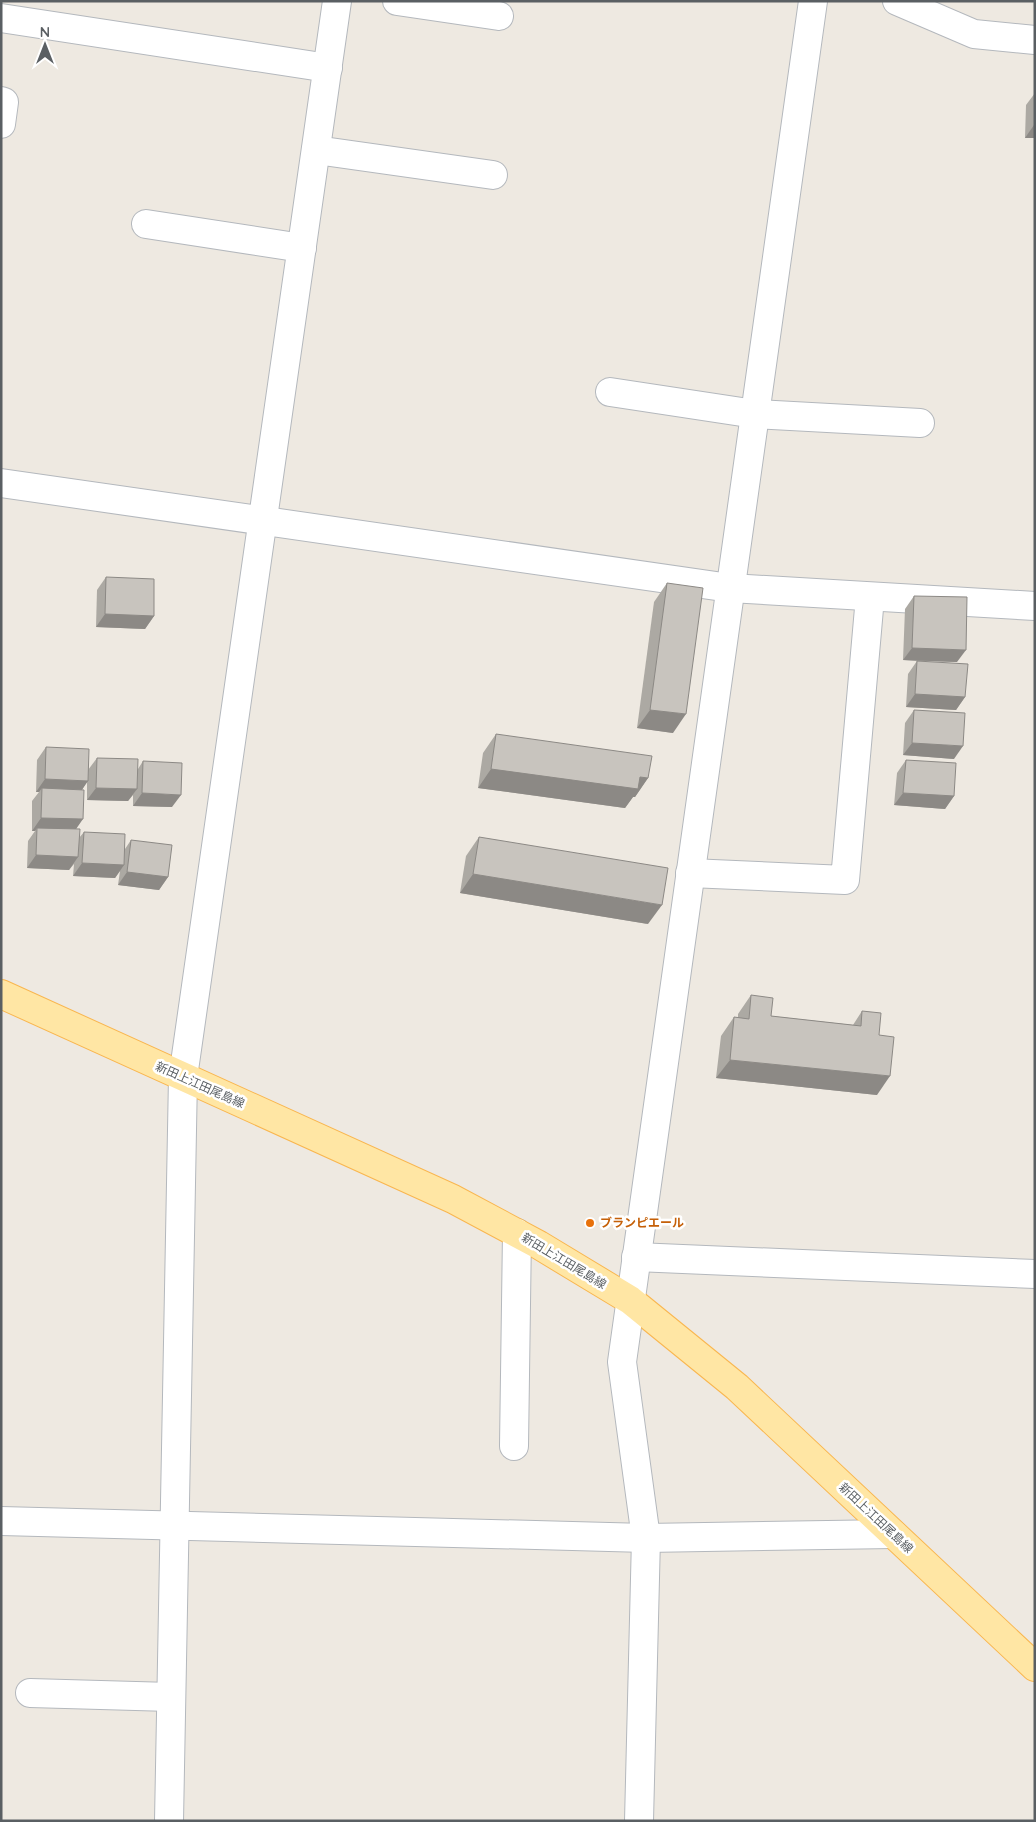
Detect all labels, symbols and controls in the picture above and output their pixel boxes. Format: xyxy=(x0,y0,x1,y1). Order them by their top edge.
north arrow xyxy=(20,20,70,70)
text: N xyxy=(40,23,50,41)
street label: 新田上江田尾島線 xyxy=(153,1058,247,1111)
place label: ブランピエール xyxy=(600,1215,684,1230)
marker: ブランピエール xyxy=(584,1217,596,1229)
street label: 新田上江田尾島線 xyxy=(519,1229,609,1292)
street label: 新田上江田尾島線 xyxy=(836,1479,917,1556)

